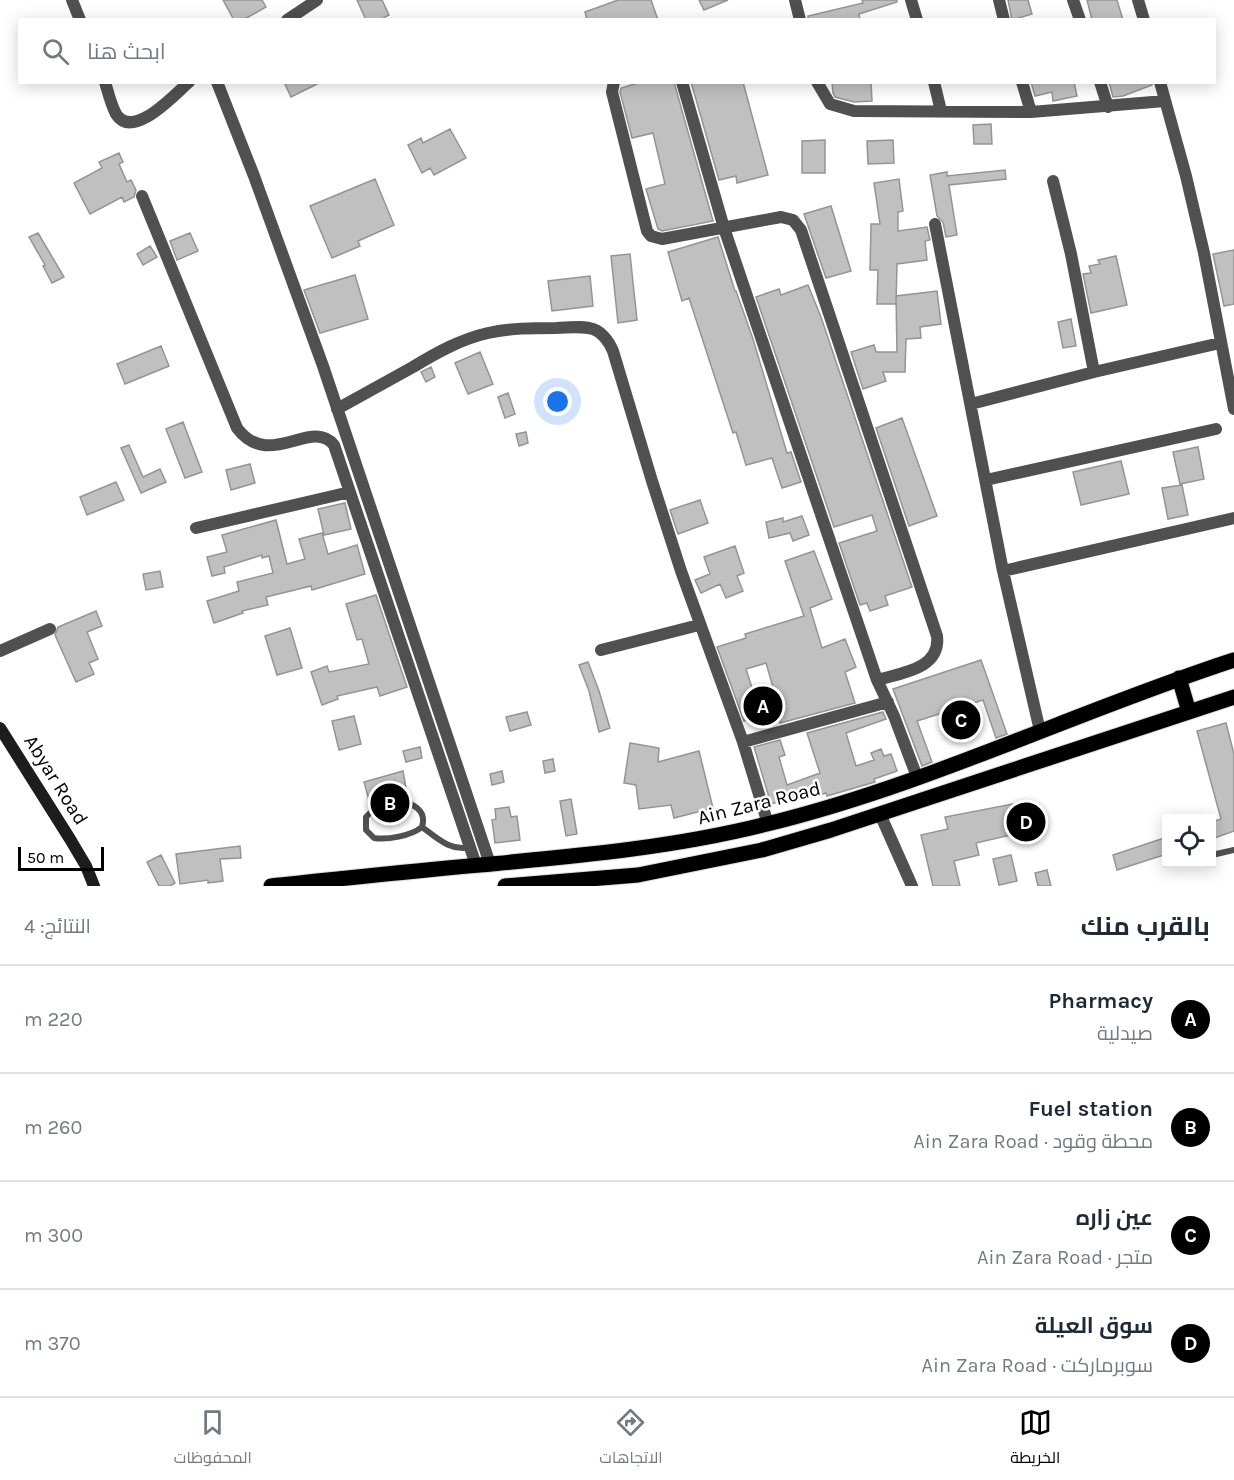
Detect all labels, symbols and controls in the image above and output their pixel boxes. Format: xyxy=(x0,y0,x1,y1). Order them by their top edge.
search box xyxy=(18,18,1216,84)
icon: search xyxy=(39,35,72,68)
text: ابحث هنا xyxy=(87,39,166,65)
your location xyxy=(543,387,572,416)
pin: A xyxy=(744,684,783,728)
pin: C xyxy=(942,698,980,742)
street label: Abyar Road xyxy=(19,731,93,829)
street label: Ain Zara Road xyxy=(695,777,823,829)
pin: B xyxy=(370,780,410,826)
pin: D xyxy=(1006,800,1046,844)
map controls xyxy=(1162,814,1216,868)
button: locate xyxy=(1162,814,1216,868)
scale bar xyxy=(18,844,104,872)
text: 50 m xyxy=(27,848,64,867)
text: بالقرب منك xyxy=(1081,911,1210,942)
text: النتائج: 4 xyxy=(24,915,91,938)
text: Pharmacy xyxy=(1049,988,1153,1014)
text: 220 m xyxy=(24,1008,83,1031)
text: A xyxy=(1184,1008,1197,1031)
text: صيدلية xyxy=(1097,1022,1153,1045)
text: Fuel station xyxy=(1029,1096,1153,1122)
text: 260 m xyxy=(24,1116,82,1139)
text: B xyxy=(1184,1116,1197,1139)
text: محطة وقود · Ain Zara Road xyxy=(913,1130,1153,1153)
text: عين زاره xyxy=(1076,1205,1153,1231)
text: 300 m xyxy=(24,1224,83,1247)
text: C xyxy=(1184,1224,1197,1247)
text: متجر · Ain Zara Road xyxy=(977,1246,1153,1269)
text: سوق العيلة xyxy=(1035,1313,1153,1339)
text: 370 m xyxy=(24,1332,81,1355)
text: D xyxy=(1184,1332,1197,1355)
text: سوبرماركت · Ain Zara Road xyxy=(922,1354,1153,1377)
tab: المحفوظات xyxy=(174,1406,252,1472)
tab: الاتجاهات xyxy=(599,1406,663,1472)
tab: الخريطة xyxy=(1010,1406,1060,1472)

